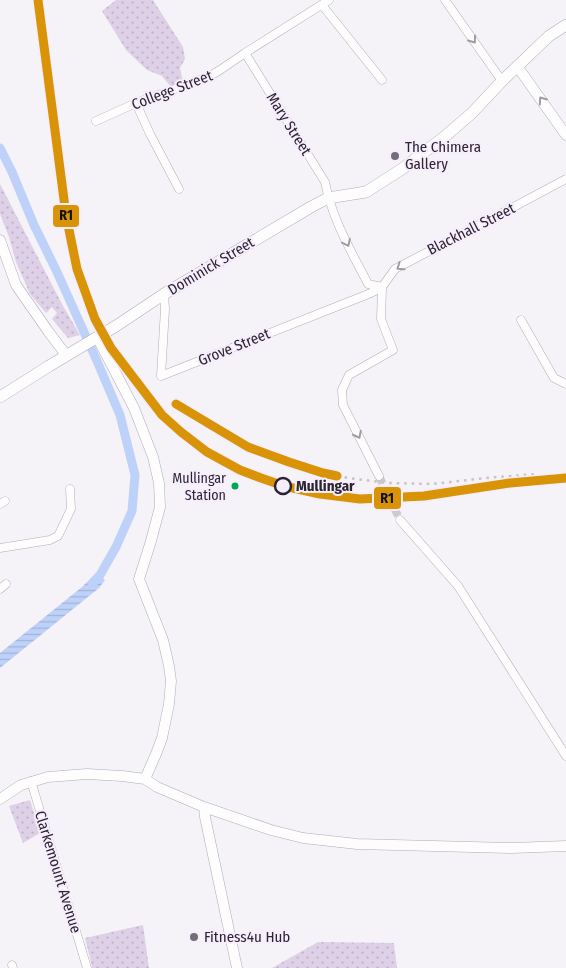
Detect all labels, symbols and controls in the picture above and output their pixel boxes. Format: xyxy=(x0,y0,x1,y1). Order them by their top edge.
one-way arrow xyxy=(467,34,476,44)
street label: College Street xyxy=(129,66,215,114)
street label: Mary Street xyxy=(263,89,315,159)
one-way arrow xyxy=(538,97,548,106)
place label: The Chimera Gallery xyxy=(405,138,481,173)
marker: The Chimera Gallery xyxy=(389,150,401,162)
street label: Blackhall Street xyxy=(424,199,518,259)
line badge: R1 xyxy=(52,204,80,228)
text: R1 xyxy=(59,207,73,224)
street label: Dominick Street xyxy=(165,233,257,299)
one-way arrow xyxy=(341,237,351,246)
one-way arrow xyxy=(396,261,405,271)
street label: Grove Street xyxy=(196,324,273,370)
one-way arrow xyxy=(352,430,362,439)
place label: Mullingar Station xyxy=(172,470,226,504)
marker: Mullingar xyxy=(274,477,292,495)
place label: Mullingar xyxy=(296,477,355,495)
marker: Mullingar Station xyxy=(230,481,240,491)
line badge: R1 xyxy=(373,486,402,510)
text: R1 xyxy=(380,490,394,507)
street label: Clarkemount Avenue xyxy=(31,809,85,935)
place label: Fitness4u Hub xyxy=(204,928,290,946)
marker: Fitness4u Hub xyxy=(188,931,200,943)

